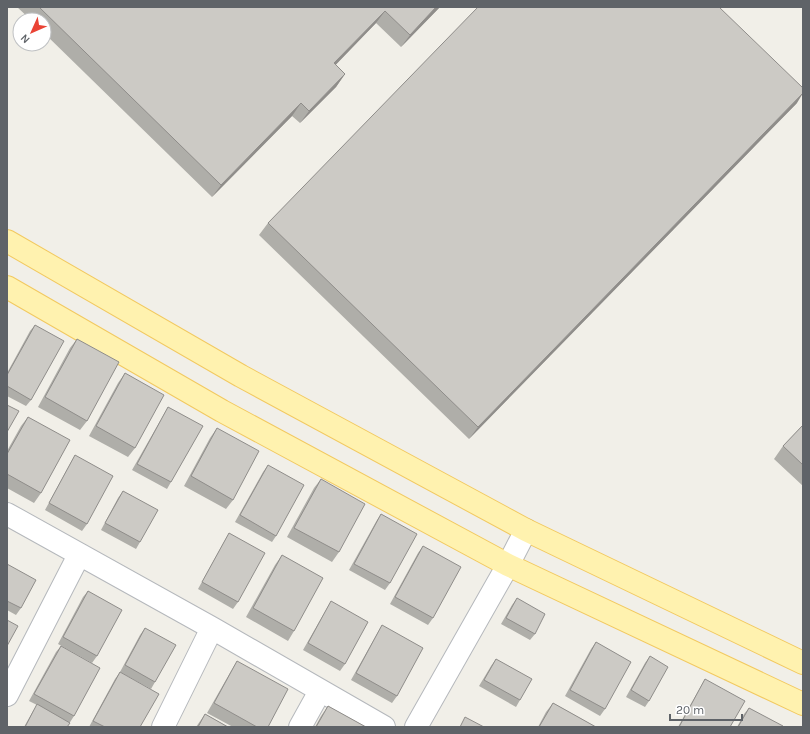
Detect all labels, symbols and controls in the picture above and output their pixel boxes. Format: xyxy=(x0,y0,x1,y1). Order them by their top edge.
north arrow xyxy=(12,12,52,52)
text: N xyxy=(18,31,33,46)
scale bar xyxy=(670,696,742,722)
text: 20 m xyxy=(676,703,704,717)

